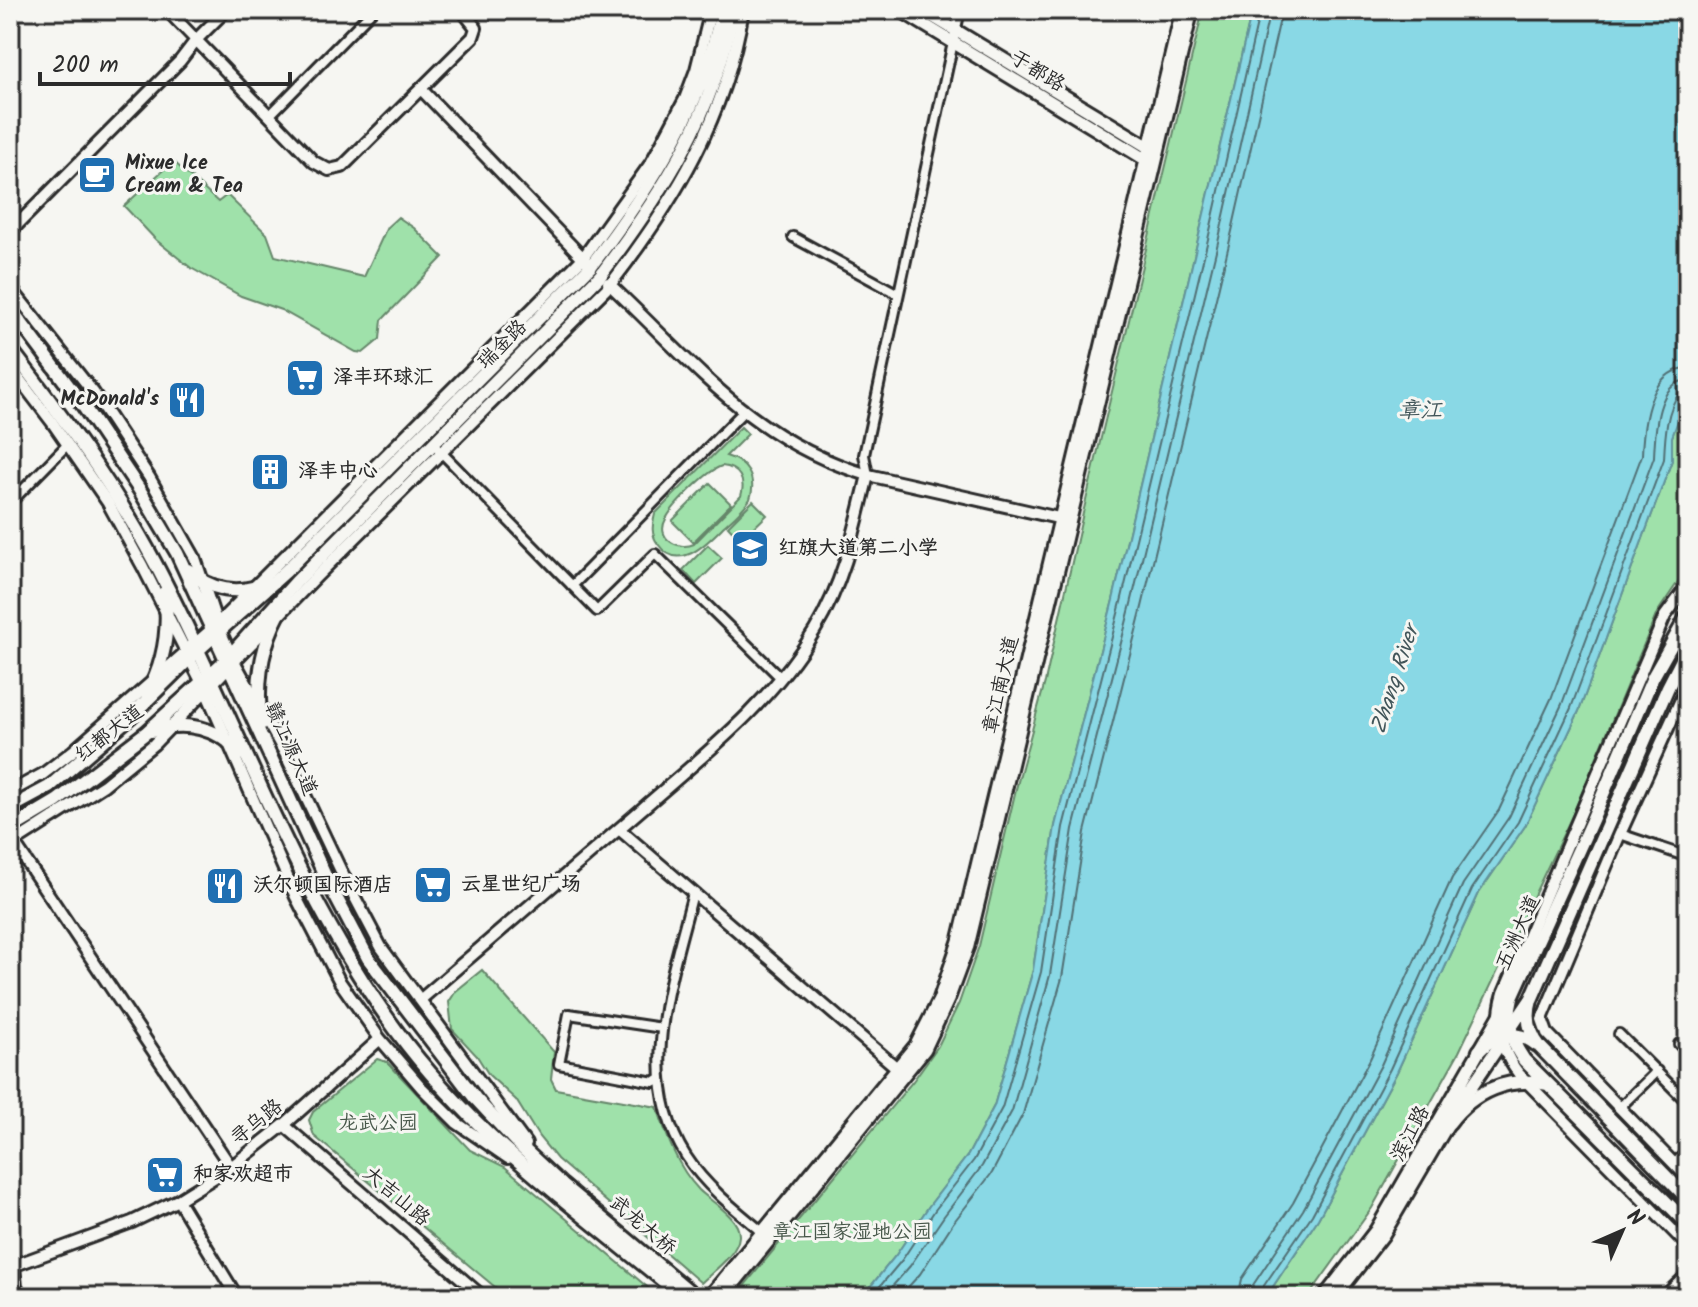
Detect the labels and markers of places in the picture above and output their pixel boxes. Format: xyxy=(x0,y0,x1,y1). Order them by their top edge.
place label: Mixue Ice Cream & Tea xyxy=(125,148,243,203)
cafe icon: Mixue Ice Cream & Tea xyxy=(76,154,118,196)
supermarket icon: 泽丰环球汇 xyxy=(284,357,326,399)
place label: 泽丰环球汇 xyxy=(333,362,433,394)
restaurant icon: McDonald's xyxy=(166,379,208,421)
place label: McDonald's xyxy=(61,384,160,416)
building icon: 泽丰中心 xyxy=(249,451,291,493)
place label: 泽丰中心 xyxy=(298,456,378,488)
school or university icon: 红旗大道第二小学 xyxy=(729,528,771,570)
place label: 红旗大道第二小学 xyxy=(778,533,938,565)
supermarket icon: 云星世纪广场 xyxy=(412,864,454,906)
restaurant icon: 沃尔顿国际酒店 xyxy=(204,865,246,907)
place label: 云星世纪广场 xyxy=(461,869,581,901)
place label: 沃尔顿国际酒店 xyxy=(253,870,393,902)
supermarket icon: 和家欢超市 xyxy=(144,1154,186,1196)
place label: 和家欢超市 xyxy=(193,1159,293,1191)

